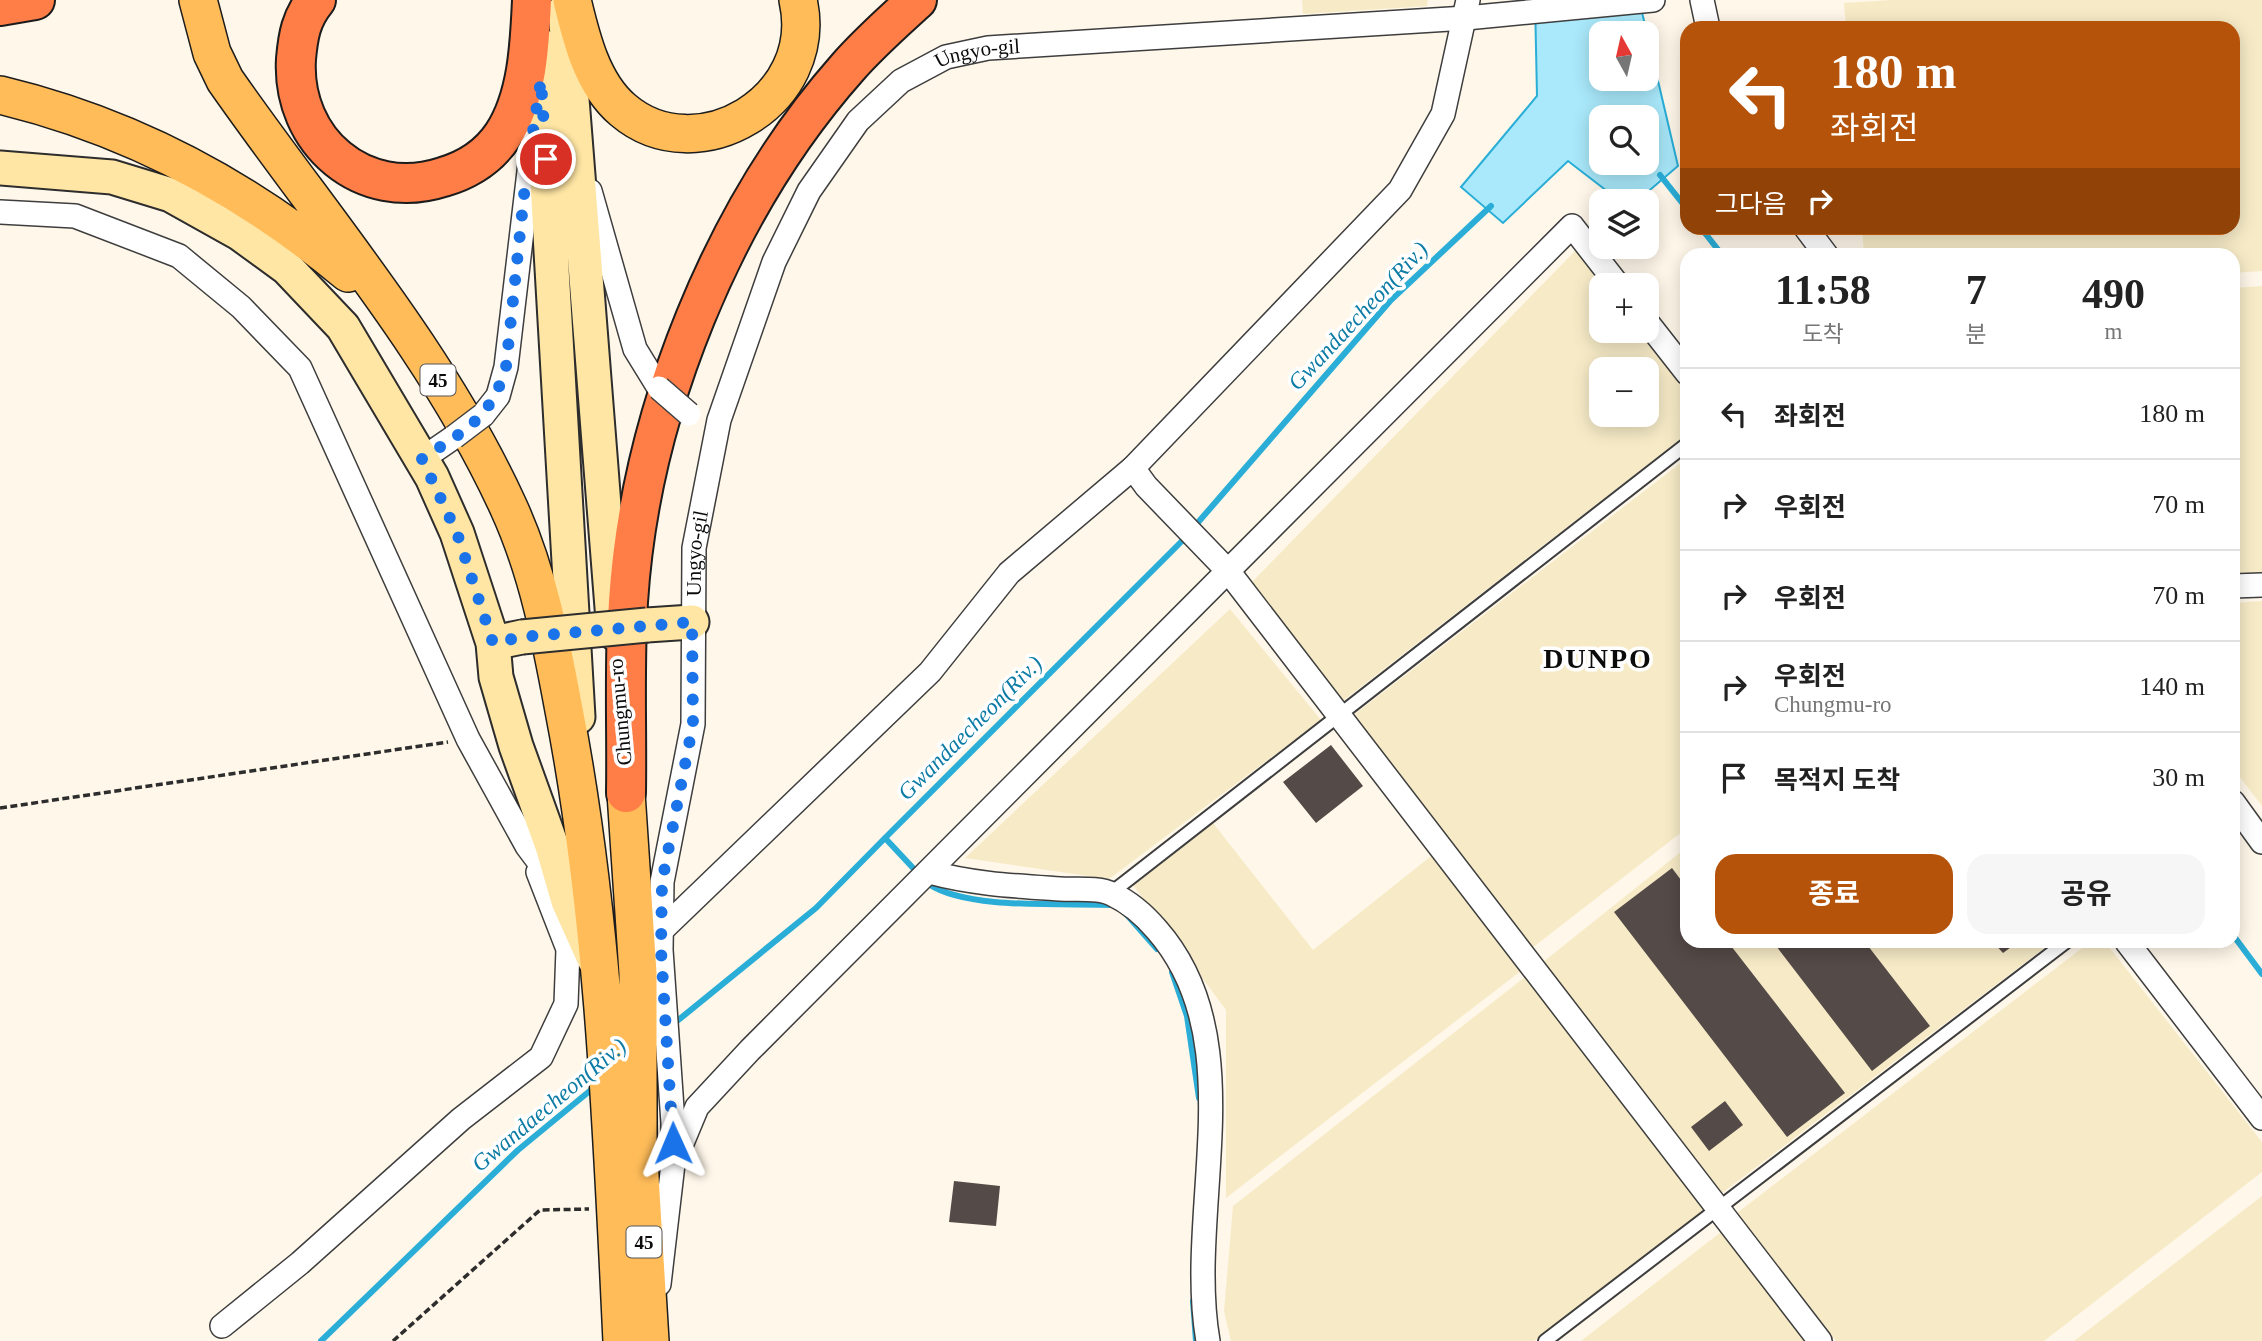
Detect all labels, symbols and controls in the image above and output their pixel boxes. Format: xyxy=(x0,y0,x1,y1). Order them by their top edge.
north arrow xyxy=(1589,21,1659,91)
map controls xyxy=(1589,21,1659,427)
street label: Ungyo-gil xyxy=(930,34,1021,73)
text: 180 m xyxy=(1830,44,1957,99)
icon: left xyxy=(1715,49,1806,140)
button: search xyxy=(1589,105,1659,175)
text: 좌회전 xyxy=(1830,110,1918,146)
pin xyxy=(516,129,576,189)
icon: arrive xyxy=(527,140,565,178)
icon: right xyxy=(1801,182,1839,220)
button: layers xyxy=(1589,189,1659,259)
text: 그다음 xyxy=(1715,190,1787,219)
water label: Gwandaecheon(Riv.) xyxy=(1283,237,1433,395)
text: 11:58 xyxy=(1775,267,1871,313)
text: 7 xyxy=(1966,267,1987,313)
text: 490 xyxy=(2082,271,2145,317)
button: + xyxy=(1589,273,1659,343)
text: m xyxy=(2104,319,2122,344)
text: 도착 xyxy=(1802,322,1844,347)
text: 분 xyxy=(1966,322,1987,347)
button: − xyxy=(1589,357,1659,427)
road number: 45 xyxy=(420,364,456,396)
icon: left xyxy=(1715,395,1753,433)
text: 180 m xyxy=(2139,399,2205,428)
text: 좌회전 xyxy=(1774,402,1846,431)
icon: right xyxy=(1715,486,1753,524)
text: 70 m xyxy=(2152,490,2205,519)
text: 우회전 xyxy=(1774,493,1846,522)
street label: Ungyo-gil xyxy=(682,508,713,596)
icon: right xyxy=(1715,577,1753,615)
text: 70 m xyxy=(2152,581,2205,610)
text: 우회전 xyxy=(1774,584,1846,613)
district label: DUNPO xyxy=(1543,643,1653,674)
water label: Gwandaecheon(Riv.) xyxy=(893,651,1047,805)
street label: Chungmu-ro xyxy=(603,657,637,767)
text: 우회전 xyxy=(1774,662,1846,691)
icon: right xyxy=(1715,668,1753,706)
text: 140 m xyxy=(2139,672,2205,701)
text: Chungmu-ro xyxy=(1774,692,1892,717)
icon: arrive xyxy=(1715,759,1753,797)
text: 30 m xyxy=(2152,763,2205,792)
text: 목적지 도착 xyxy=(1774,766,1900,795)
button: 종료 xyxy=(1715,854,1953,934)
button: 공유 xyxy=(1967,854,2205,934)
water label: Gwandaecheon(Riv.) xyxy=(467,1033,631,1177)
position arrow xyxy=(636,1106,710,1180)
road number: 45 xyxy=(626,1226,662,1258)

